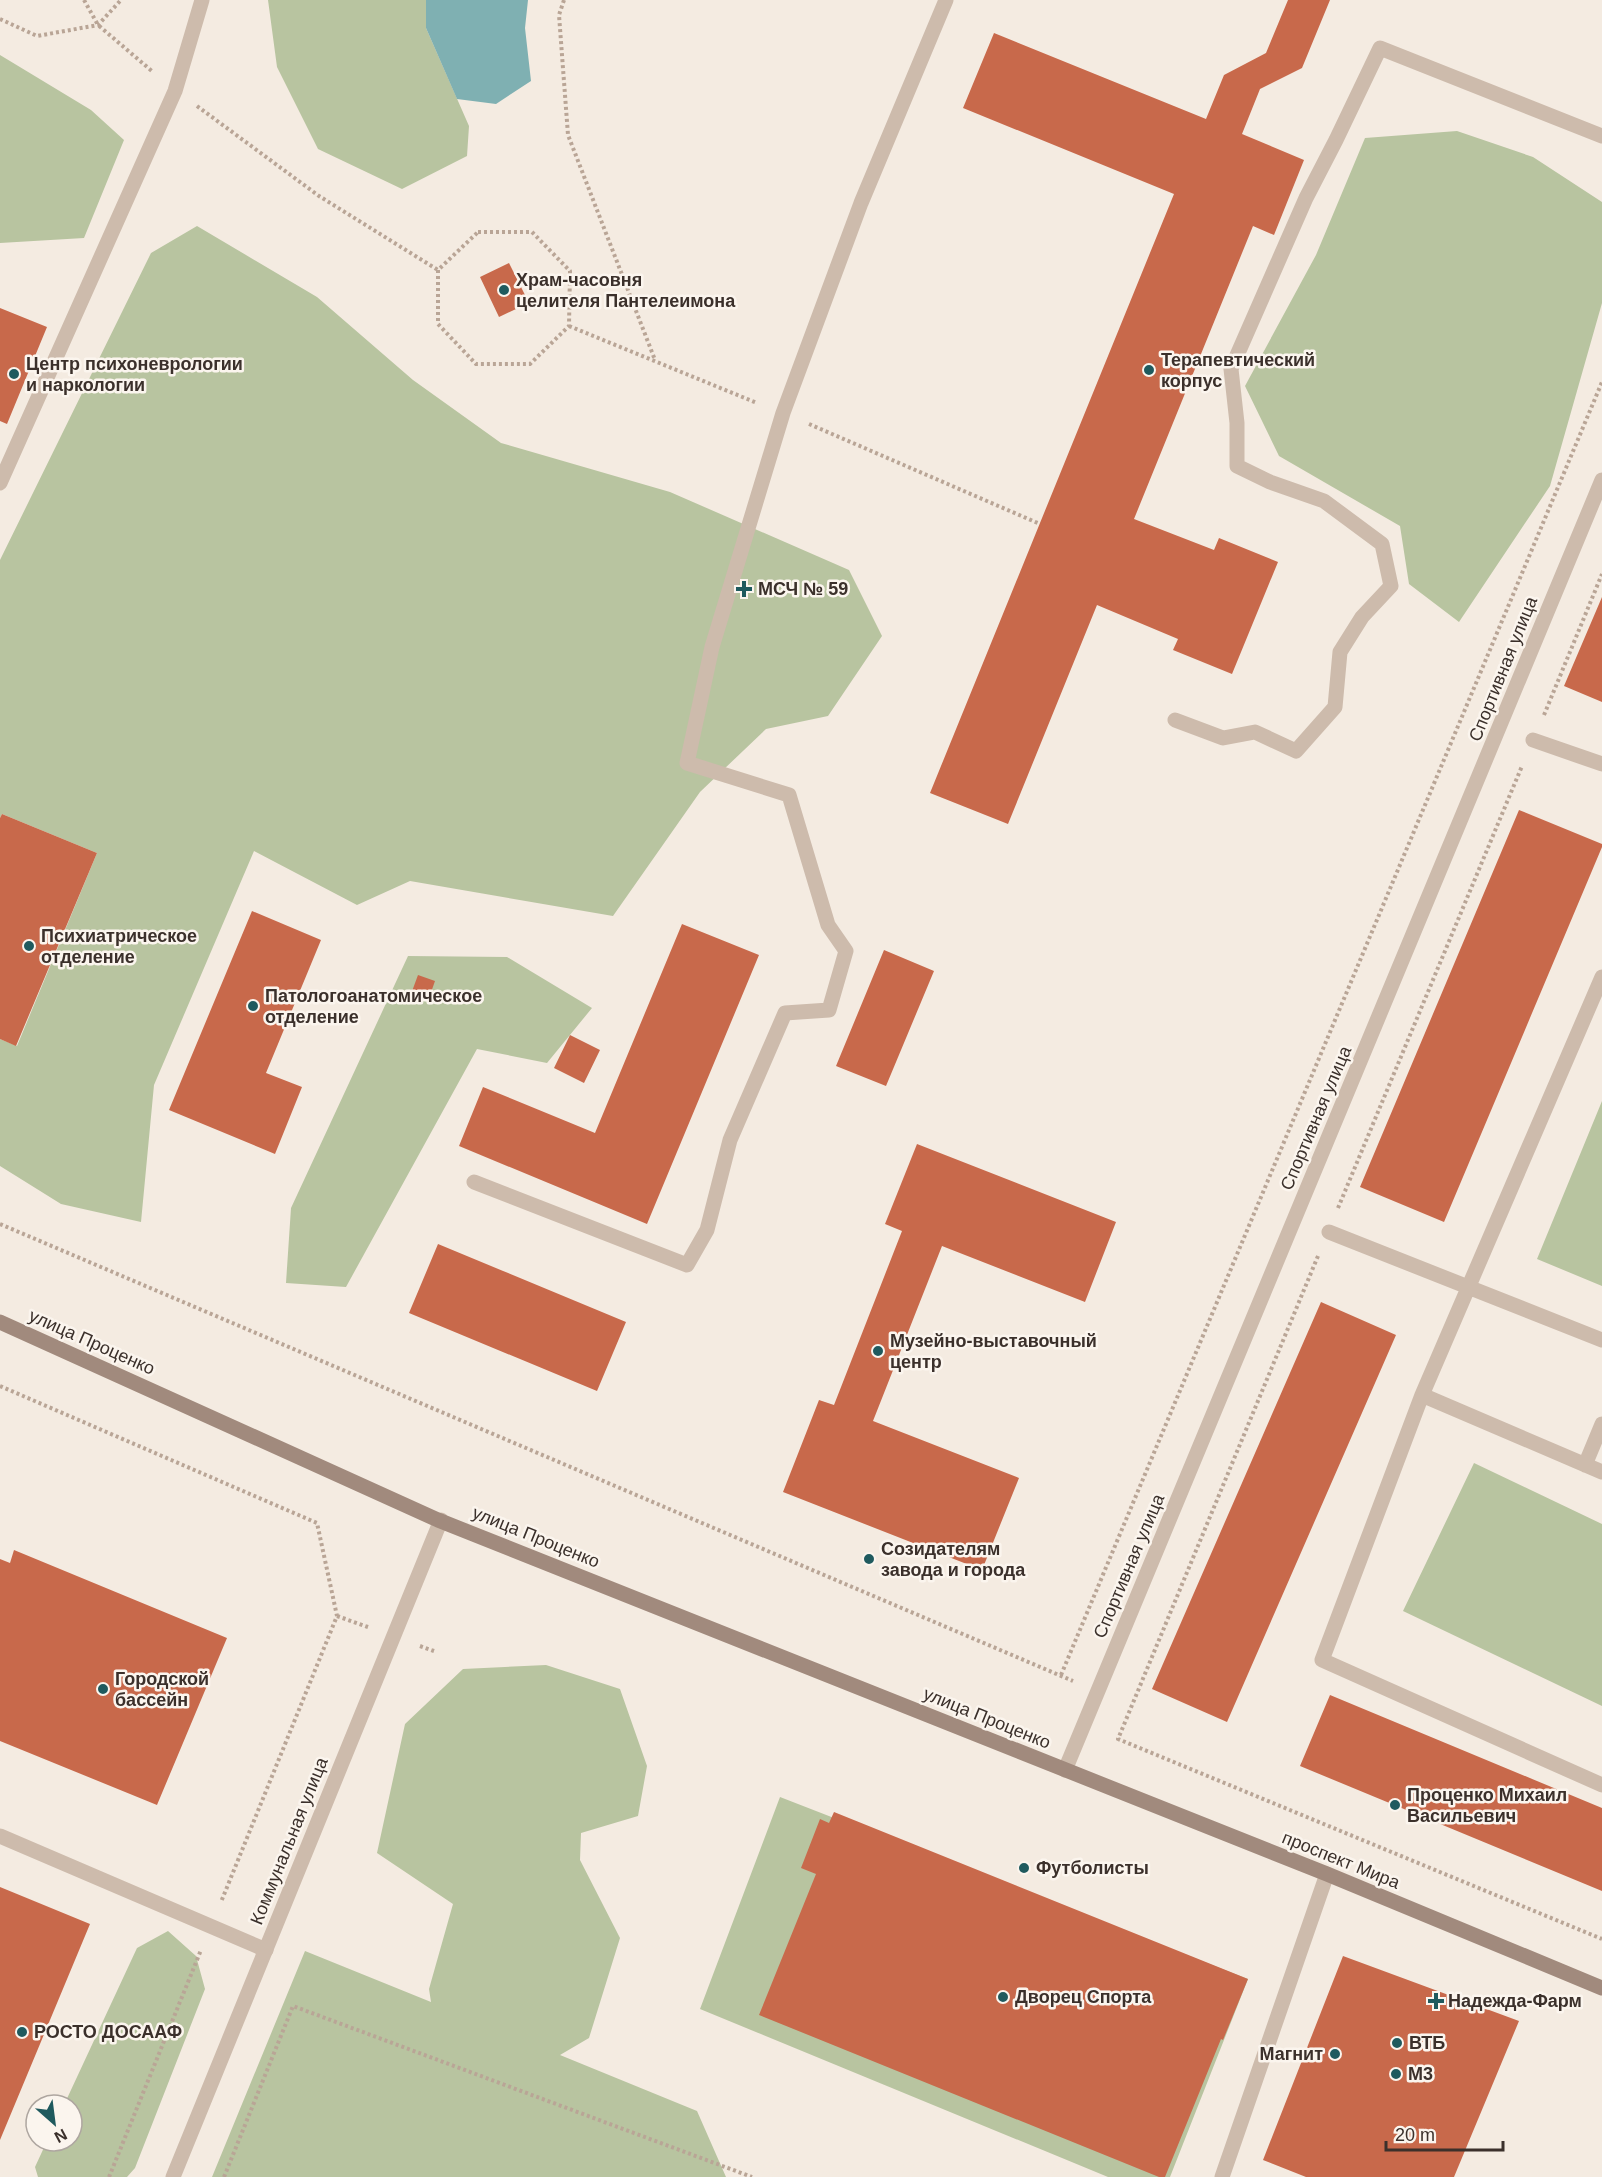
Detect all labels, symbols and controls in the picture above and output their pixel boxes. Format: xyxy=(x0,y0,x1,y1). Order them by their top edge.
place label: Храм-часовня целителя Пантелеимона xyxy=(516,270,736,311)
marker: Храм-часовня целителя Пантелеимона xyxy=(497,283,511,297)
place label: Терапевтический корпус xyxy=(1161,350,1315,391)
place label: Центр психоневрологии и наркологии xyxy=(26,354,243,395)
marker: Терапевтический корпус xyxy=(1142,363,1156,377)
marker: Центр психоневрологии и наркологии xyxy=(7,367,21,381)
place label: МСЧ № 59 xyxy=(758,579,848,599)
marker: МСЧ № 59 xyxy=(735,580,753,598)
street label: Спортивная улица xyxy=(1465,593,1542,744)
place label: Психиатрическое отделение xyxy=(41,926,197,967)
marker: Психиатрическое отделение xyxy=(22,939,36,953)
place label: Патологоанатомическое отделение xyxy=(265,986,482,1027)
marker: Патологоанатомическое отделение xyxy=(246,999,260,1013)
street label: Спортивная улица xyxy=(1277,1042,1356,1193)
street label: улица Проценко xyxy=(26,1305,158,1379)
place label: Музейно-выставочный центр xyxy=(890,1331,1097,1372)
marker: Музейно-выставочный центр xyxy=(871,1344,885,1358)
street label: Спортивная улица xyxy=(1090,1490,1169,1641)
street label: улица Проценко xyxy=(469,1502,603,1572)
place label: Созидателям завода и города xyxy=(881,1539,1026,1580)
marker: Созидателям завода и города xyxy=(862,1552,876,1566)
place label: Городской бассейн xyxy=(115,1669,209,1710)
marker: Городской бассейн xyxy=(96,1682,110,1696)
street label: улица Проценко xyxy=(920,1683,1054,1753)
street label: Коммунальная улица xyxy=(246,1754,332,1927)
place label: Проценко Михаил Васильевич xyxy=(1407,1785,1567,1826)
marker: Проценко Михаил Васильевич xyxy=(1388,1798,1402,1812)
street label: проспект Мира xyxy=(1279,1827,1404,1893)
place label: Футболисты xyxy=(1036,1858,1149,1878)
marker: Футболисты xyxy=(1017,1861,1031,1875)
place label: Дворец Спорта xyxy=(1015,1987,1152,2007)
marker: Дворец Спорта xyxy=(996,1990,1010,2004)
place label: Надежда-Фарм xyxy=(1448,1991,1582,2011)
marker: Надежда-Фарм xyxy=(1429,1994,1443,2008)
place label: РОСТО ДОСААФ xyxy=(34,2022,182,2042)
marker: РОСТО ДОСААФ xyxy=(15,2025,29,2039)
place label: ВТБ xyxy=(1409,2033,1445,2053)
marker: ВТБ xyxy=(1390,2036,1404,2050)
place label: Магнит xyxy=(1260,2044,1323,2064)
marker: Магнит xyxy=(1328,2047,1342,2061)
place label: M3 xyxy=(1408,2064,1433,2084)
marker: M3 xyxy=(1389,2067,1403,2081)
north arrow xyxy=(24,2093,84,2153)
scale bar xyxy=(1386,2114,1503,2152)
text: 20 m xyxy=(1395,2125,1435,2145)
text: N xyxy=(52,2126,70,2146)

